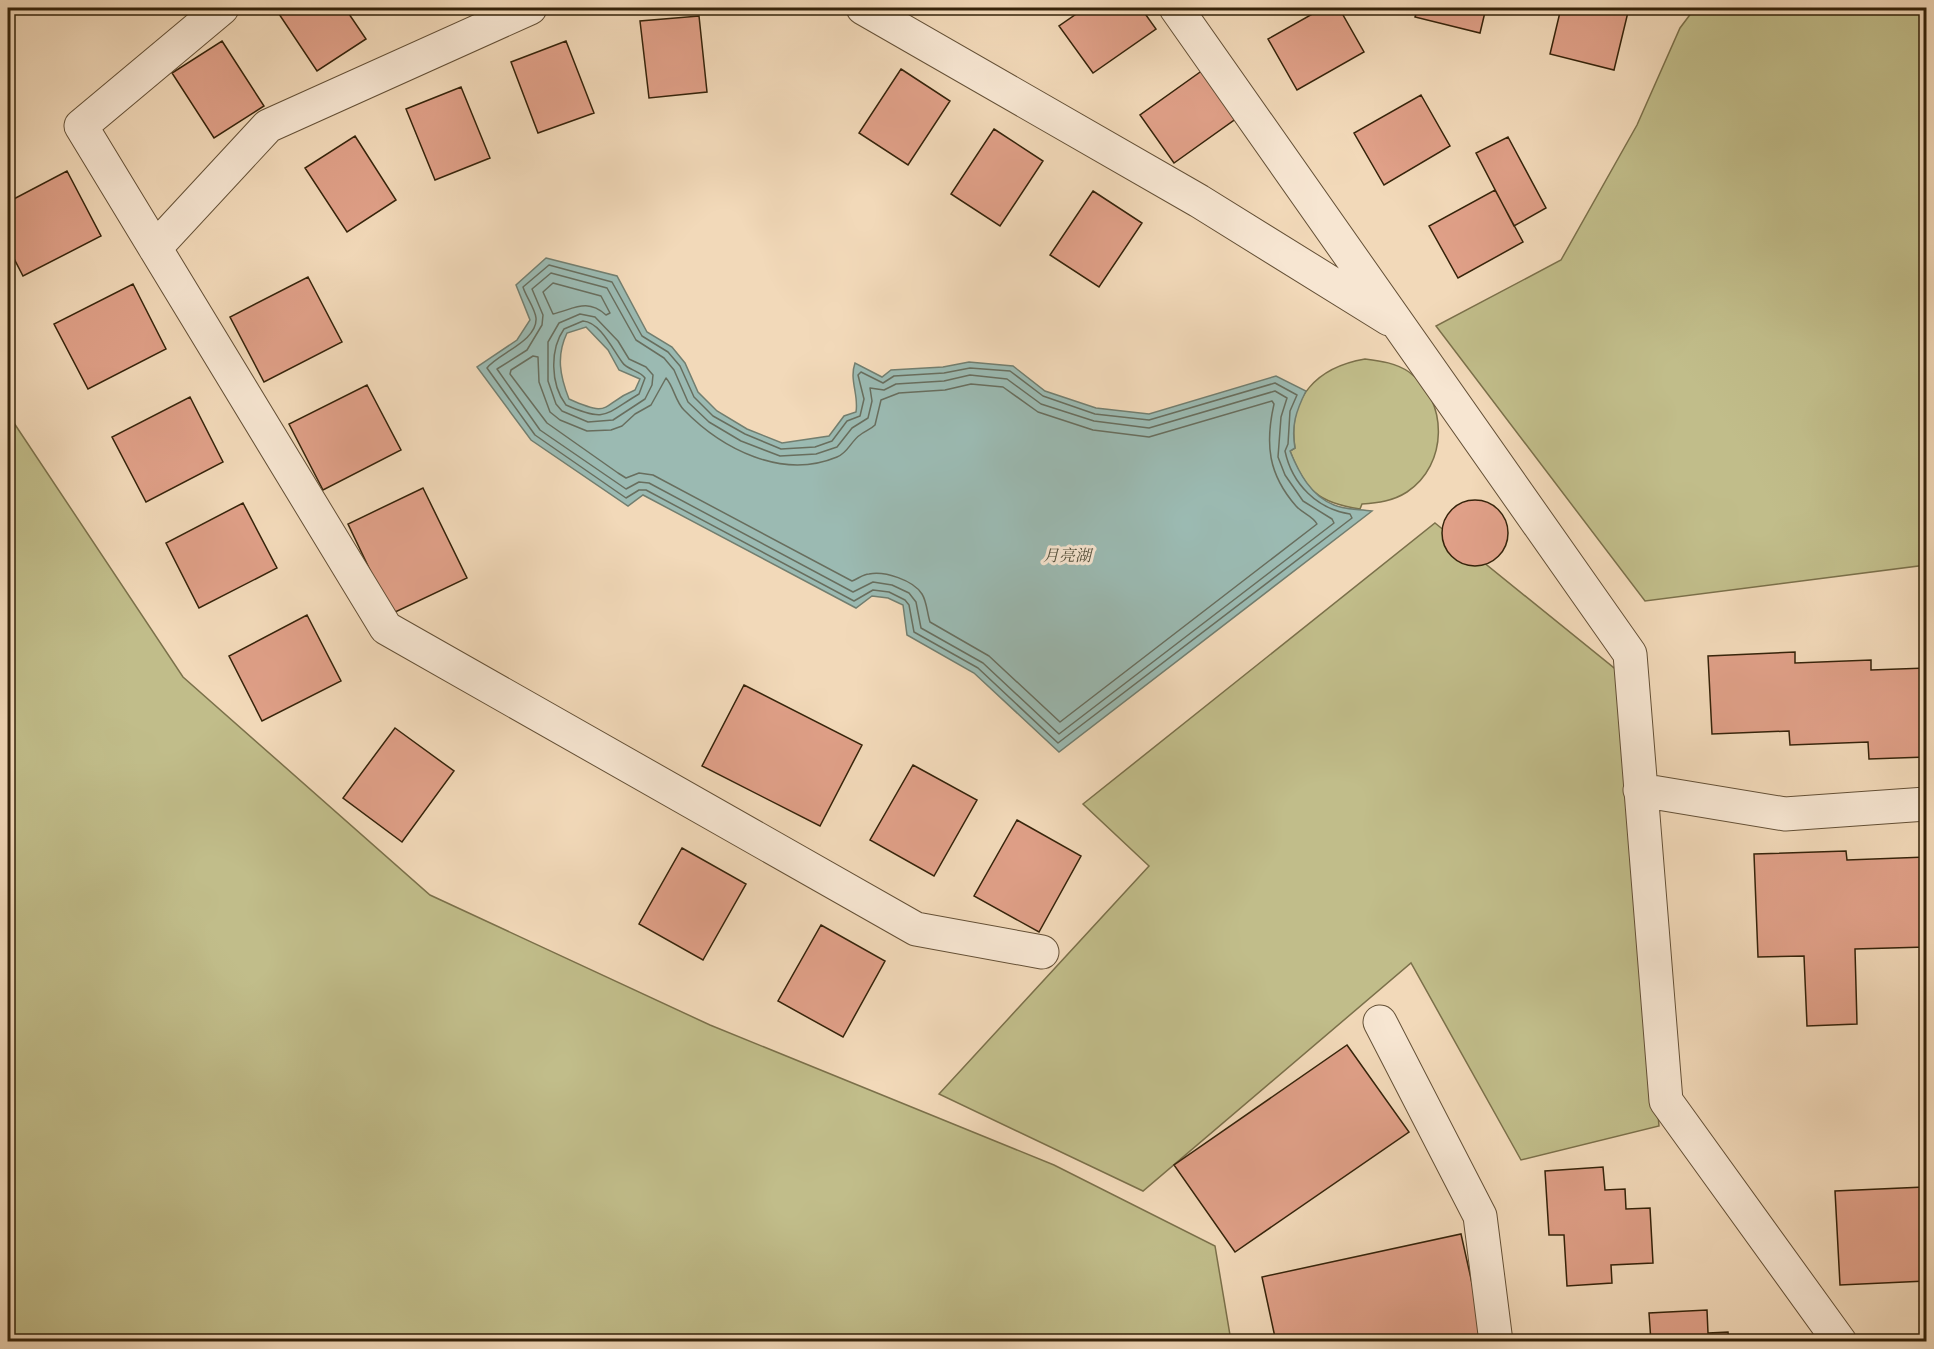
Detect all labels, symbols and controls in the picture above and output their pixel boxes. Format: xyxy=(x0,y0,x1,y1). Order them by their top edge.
water label: 月亮湖 xyxy=(1043,545,1094,565)

